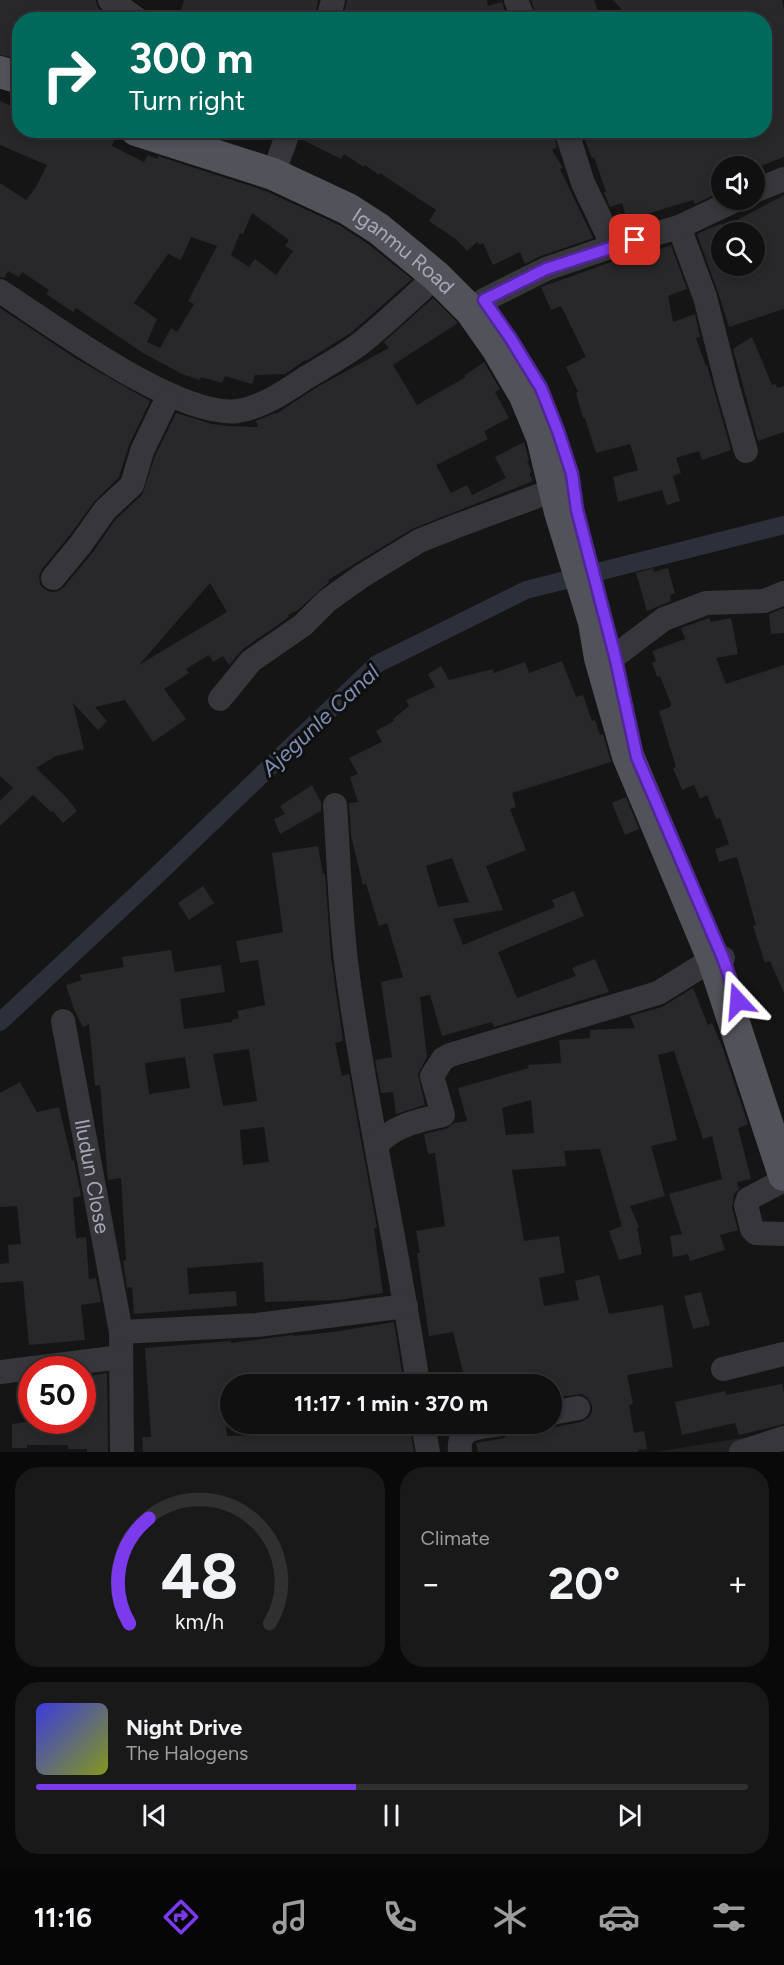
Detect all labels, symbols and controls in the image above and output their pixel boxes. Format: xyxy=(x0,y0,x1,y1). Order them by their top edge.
text: 300 m xyxy=(129,33,253,84)
icon: right xyxy=(30,36,108,114)
text: Turn right xyxy=(129,84,245,117)
map controls xyxy=(711,156,765,276)
button: sound xyxy=(711,156,765,210)
street label: Iganmu Road xyxy=(348,202,460,299)
pin xyxy=(609,214,660,265)
button: search xyxy=(711,222,765,276)
icon: arrive xyxy=(618,223,651,256)
water label: Ajegunle Canal xyxy=(255,659,385,783)
position arrow xyxy=(706,969,770,1033)
street label: Iludun Close xyxy=(70,1117,115,1236)
speed limit sign: 50 xyxy=(18,1356,96,1434)
text: 11:17 · 1 min · 370 m xyxy=(294,1390,488,1417)
text: Climate xyxy=(421,1526,490,1550)
text: 48 xyxy=(161,1539,239,1614)
text: 20° xyxy=(548,1556,620,1610)
text: − xyxy=(421,1564,441,1603)
text: + xyxy=(727,1564,748,1603)
text: km/h xyxy=(175,1609,224,1634)
text: Night Drive xyxy=(126,1714,242,1741)
text: The Halogens xyxy=(126,1741,248,1765)
icon: previous xyxy=(138,1799,171,1832)
icon: pause xyxy=(375,1799,408,1832)
icon: next xyxy=(613,1799,646,1832)
icon: directions xyxy=(160,1896,202,1938)
icon: music xyxy=(269,1896,311,1938)
icon: phone xyxy=(379,1896,421,1938)
icon: climate xyxy=(489,1896,531,1938)
icon: car xyxy=(598,1896,640,1938)
icon: filters xyxy=(708,1896,750,1938)
text: 11:16 xyxy=(34,1901,92,1934)

